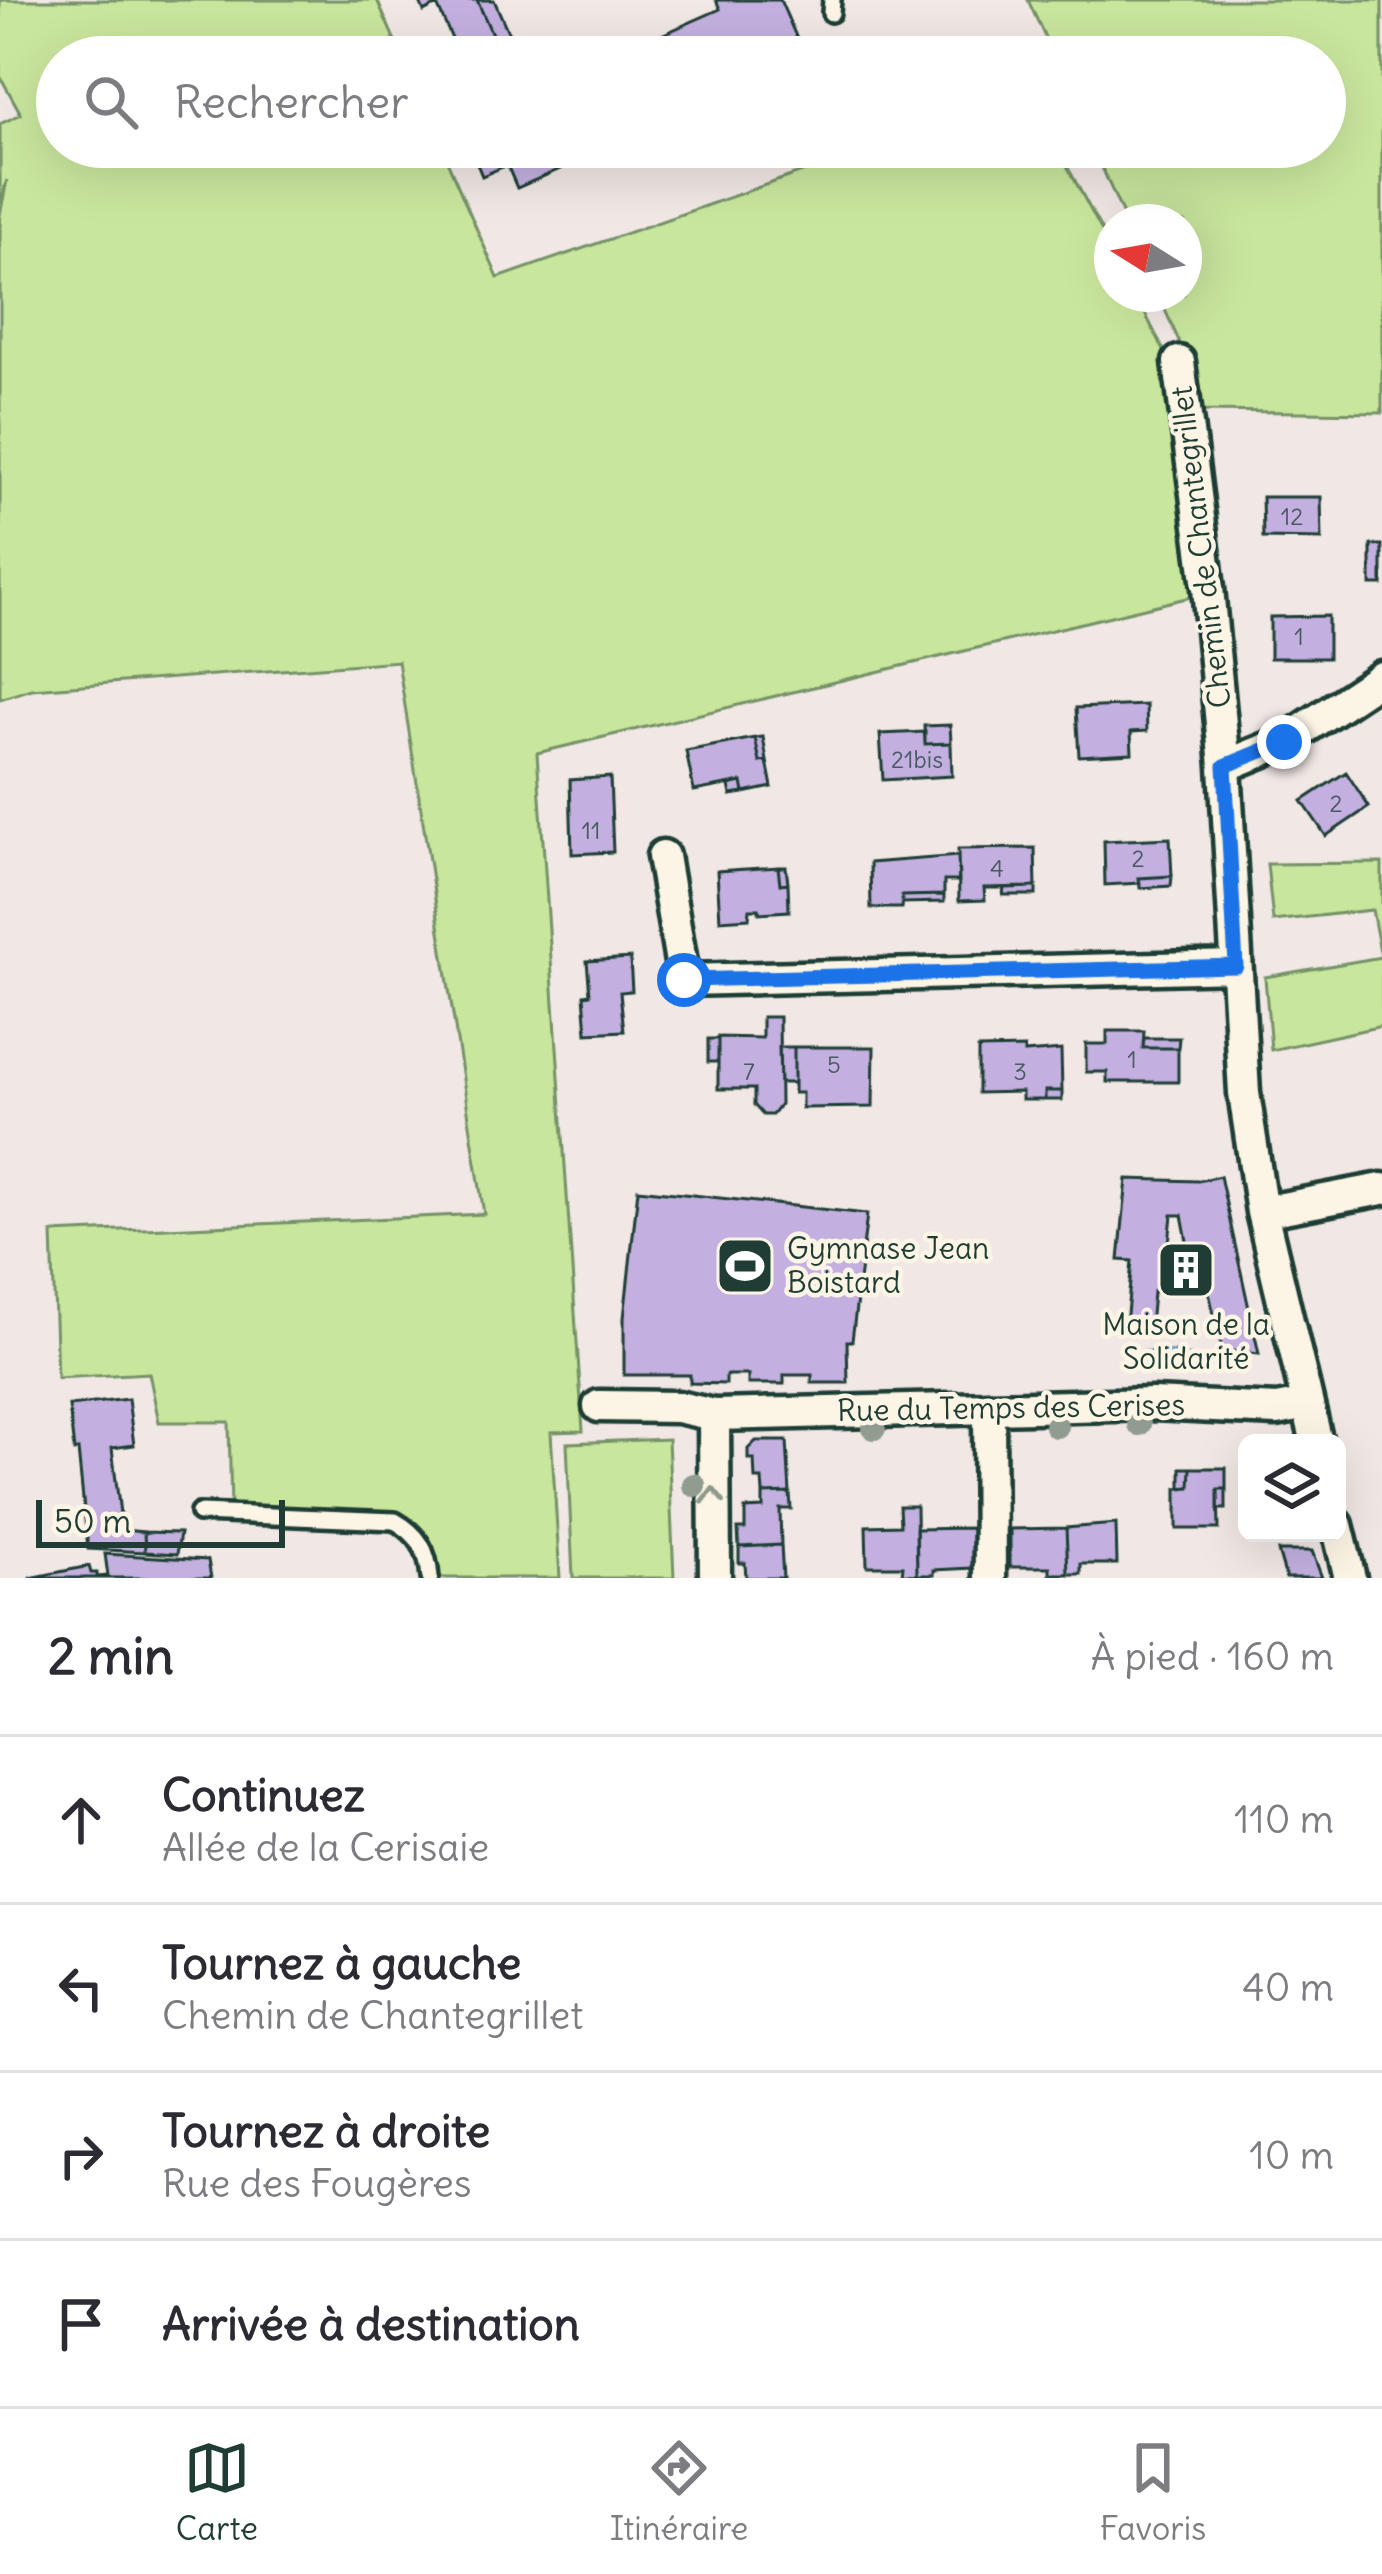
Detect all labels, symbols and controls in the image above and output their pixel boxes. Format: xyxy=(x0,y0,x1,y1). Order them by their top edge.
search box xyxy=(36,36,1346,168)
icon: search xyxy=(78,69,144,135)
text: Rechercher xyxy=(174,74,409,130)
north arrow xyxy=(1094,204,1202,312)
street label: Chemin de Chantegrillet xyxy=(1161,384,1239,710)
house number: 12 xyxy=(1281,501,1303,531)
house number: 1 xyxy=(1294,621,1304,651)
route end xyxy=(1257,715,1311,769)
house number: 21bis xyxy=(891,744,943,774)
house number: 2 xyxy=(1329,788,1343,818)
house number: 11 xyxy=(581,815,601,845)
house number: 2 xyxy=(1131,843,1145,873)
house number: 4 xyxy=(990,853,1004,883)
route start xyxy=(657,953,711,1007)
house number: 1 xyxy=(1127,1044,1137,1074)
house number: 5 xyxy=(827,1049,841,1079)
house number: 7 xyxy=(743,1056,755,1086)
house number: 3 xyxy=(1013,1056,1027,1086)
place label: Gymnase Jean Boistard xyxy=(787,1229,989,1301)
sports icon: Gymnase Jean Boistard xyxy=(714,1235,776,1297)
building icon: Maison de la Solidarité xyxy=(1155,1239,1217,1301)
place label: Maison de la Solidarité xyxy=(1102,1305,1270,1377)
street label: Rue du Temps des Cerises xyxy=(837,1385,1185,1429)
map controls xyxy=(1238,1434,1346,1542)
button: layers xyxy=(1238,1434,1346,1542)
one-way arrow xyxy=(701,1486,727,1505)
scale bar xyxy=(36,1494,285,1547)
text: 50 m xyxy=(54,1500,131,1542)
text: 2 min xyxy=(48,1624,174,1688)
text: À pied · 160 m xyxy=(1090,1632,1334,1681)
text: Continuez xyxy=(162,1767,365,1823)
icon: ahead xyxy=(48,1787,114,1853)
text: 110 m xyxy=(1234,1795,1334,1844)
text: Allée de la Cerisaie xyxy=(162,1823,489,1872)
text: Tournez à gauche xyxy=(162,1935,521,1991)
icon: left xyxy=(48,1955,114,2021)
text: 40 m xyxy=(1242,1963,1334,2012)
text: Chemin de Chantegrillet xyxy=(162,1991,583,2040)
text: Tournez à droite xyxy=(162,2103,490,2159)
icon: right xyxy=(48,2123,114,2189)
text: 10 m xyxy=(1249,2131,1334,2180)
text: Rue des Fougères xyxy=(162,2159,471,2208)
icon: arrive xyxy=(48,2291,114,2357)
text: Arrivée à destination xyxy=(162,2296,580,2352)
tab: Carte xyxy=(176,2435,258,2549)
tab: Itinéraire xyxy=(610,2435,748,2549)
tab: Favoris xyxy=(1100,2435,1206,2549)

